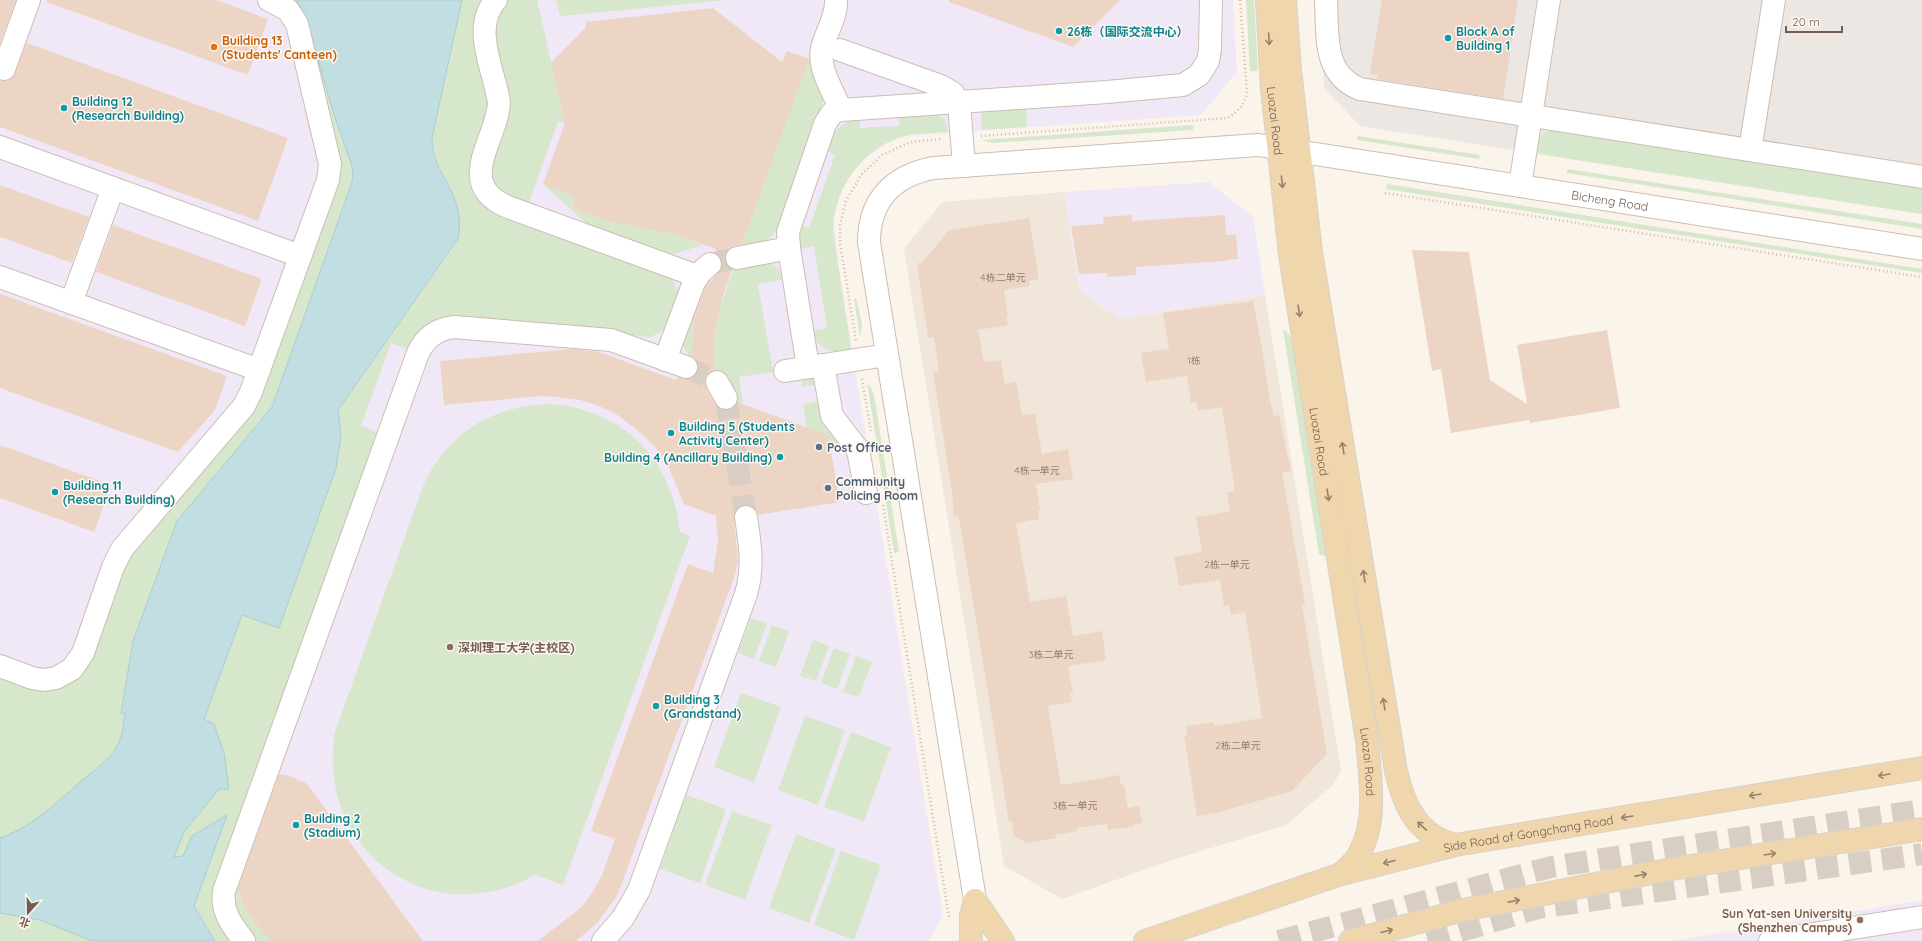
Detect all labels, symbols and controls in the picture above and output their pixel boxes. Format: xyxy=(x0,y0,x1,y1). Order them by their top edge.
scale bar xyxy=(1786,8,1842,34)
text: 20 m xyxy=(1792,14,1820,29)
place label: 26栋（国际交流中心） xyxy=(1067,24,1188,39)
place label: Block A of Building 1 xyxy=(1456,24,1515,53)
marker: 26栋（国际交流中心） xyxy=(1054,26,1064,36)
one-way arrow xyxy=(1265,32,1273,45)
place label: Building 13 (Students' Canteen) xyxy=(222,33,337,62)
marker: Block A of Building 1 xyxy=(1443,33,1453,43)
marker: Building 13 (Students' Canteen) xyxy=(209,42,219,52)
street label: Luozai Road xyxy=(1264,86,1287,156)
place label: Building 12 (Research Building) xyxy=(72,94,184,123)
marker: Building 12 (Research Building) xyxy=(59,103,69,113)
one-way arrow xyxy=(1278,175,1286,188)
street label: Bicheng Road xyxy=(1570,187,1649,214)
house number: 4栋二单元 xyxy=(980,271,1026,284)
one-way arrow xyxy=(1295,304,1303,317)
house number: 1栋 xyxy=(1187,354,1201,367)
street label: Luozai Road xyxy=(1307,406,1332,477)
place label: Building 5 (Students Activity Center) xyxy=(679,419,795,448)
marker: Building 5 (Students Activity Center) xyxy=(666,428,676,438)
place label: Post Office xyxy=(827,440,891,455)
marker: Post Office xyxy=(814,442,824,452)
one-way arrow xyxy=(1339,442,1347,455)
place label: Building 4 (Ancillary Building) xyxy=(604,450,772,465)
marker: Building 4 (Ancillary Building) xyxy=(775,452,785,462)
house number: 4栋一单元 xyxy=(1014,464,1060,477)
place label: Commiunity Policing Room xyxy=(836,474,918,503)
place label: Building 11 (Research Building) xyxy=(63,478,175,507)
marker: Commiunity Policing Room xyxy=(823,483,833,493)
marker: Building 11 (Research Building) xyxy=(50,487,60,497)
one-way arrow xyxy=(1324,488,1332,501)
house number: 2栋一单元 xyxy=(1204,558,1250,571)
one-way arrow xyxy=(1359,570,1367,583)
place label: 深圳理工大学(主校区) xyxy=(458,640,575,655)
marker: 深圳理工大学(主校区) xyxy=(445,642,455,652)
house number: 3栋二单元 xyxy=(1028,648,1074,661)
place label: Building 3 (Grandstand) xyxy=(664,692,741,721)
one-way arrow xyxy=(1380,698,1388,711)
marker: Building 3 (Grandstand) xyxy=(651,701,661,711)
street label: Luozai Road xyxy=(1357,726,1379,796)
house number: 2栋二单元 xyxy=(1215,739,1261,752)
one-way arrow xyxy=(1877,771,1890,779)
one-way arrow xyxy=(1749,792,1762,800)
house number: 3栋一单元 xyxy=(1052,799,1098,812)
place label: Building 2 (Stadium) xyxy=(304,811,361,840)
street label: Side Road of Gongchang Road xyxy=(1442,812,1614,855)
one-way arrow xyxy=(1621,813,1634,821)
marker: Building 2 (Stadium) xyxy=(291,820,301,830)
one-way arrow xyxy=(1417,821,1427,831)
one-way arrow xyxy=(1763,850,1776,858)
one-way arrow xyxy=(1383,859,1396,866)
one-way arrow xyxy=(1634,871,1647,879)
north arrow xyxy=(8,893,48,933)
one-way arrow xyxy=(1507,896,1520,904)
place label: Sun Yat-sen University (Shenzhen Campus) xyxy=(1722,906,1852,935)
text: 北 xyxy=(17,914,32,931)
marker: Sun Yat-sen University (Shenzhen Campus) xyxy=(1855,915,1865,925)
one-way arrow xyxy=(1381,927,1394,934)

